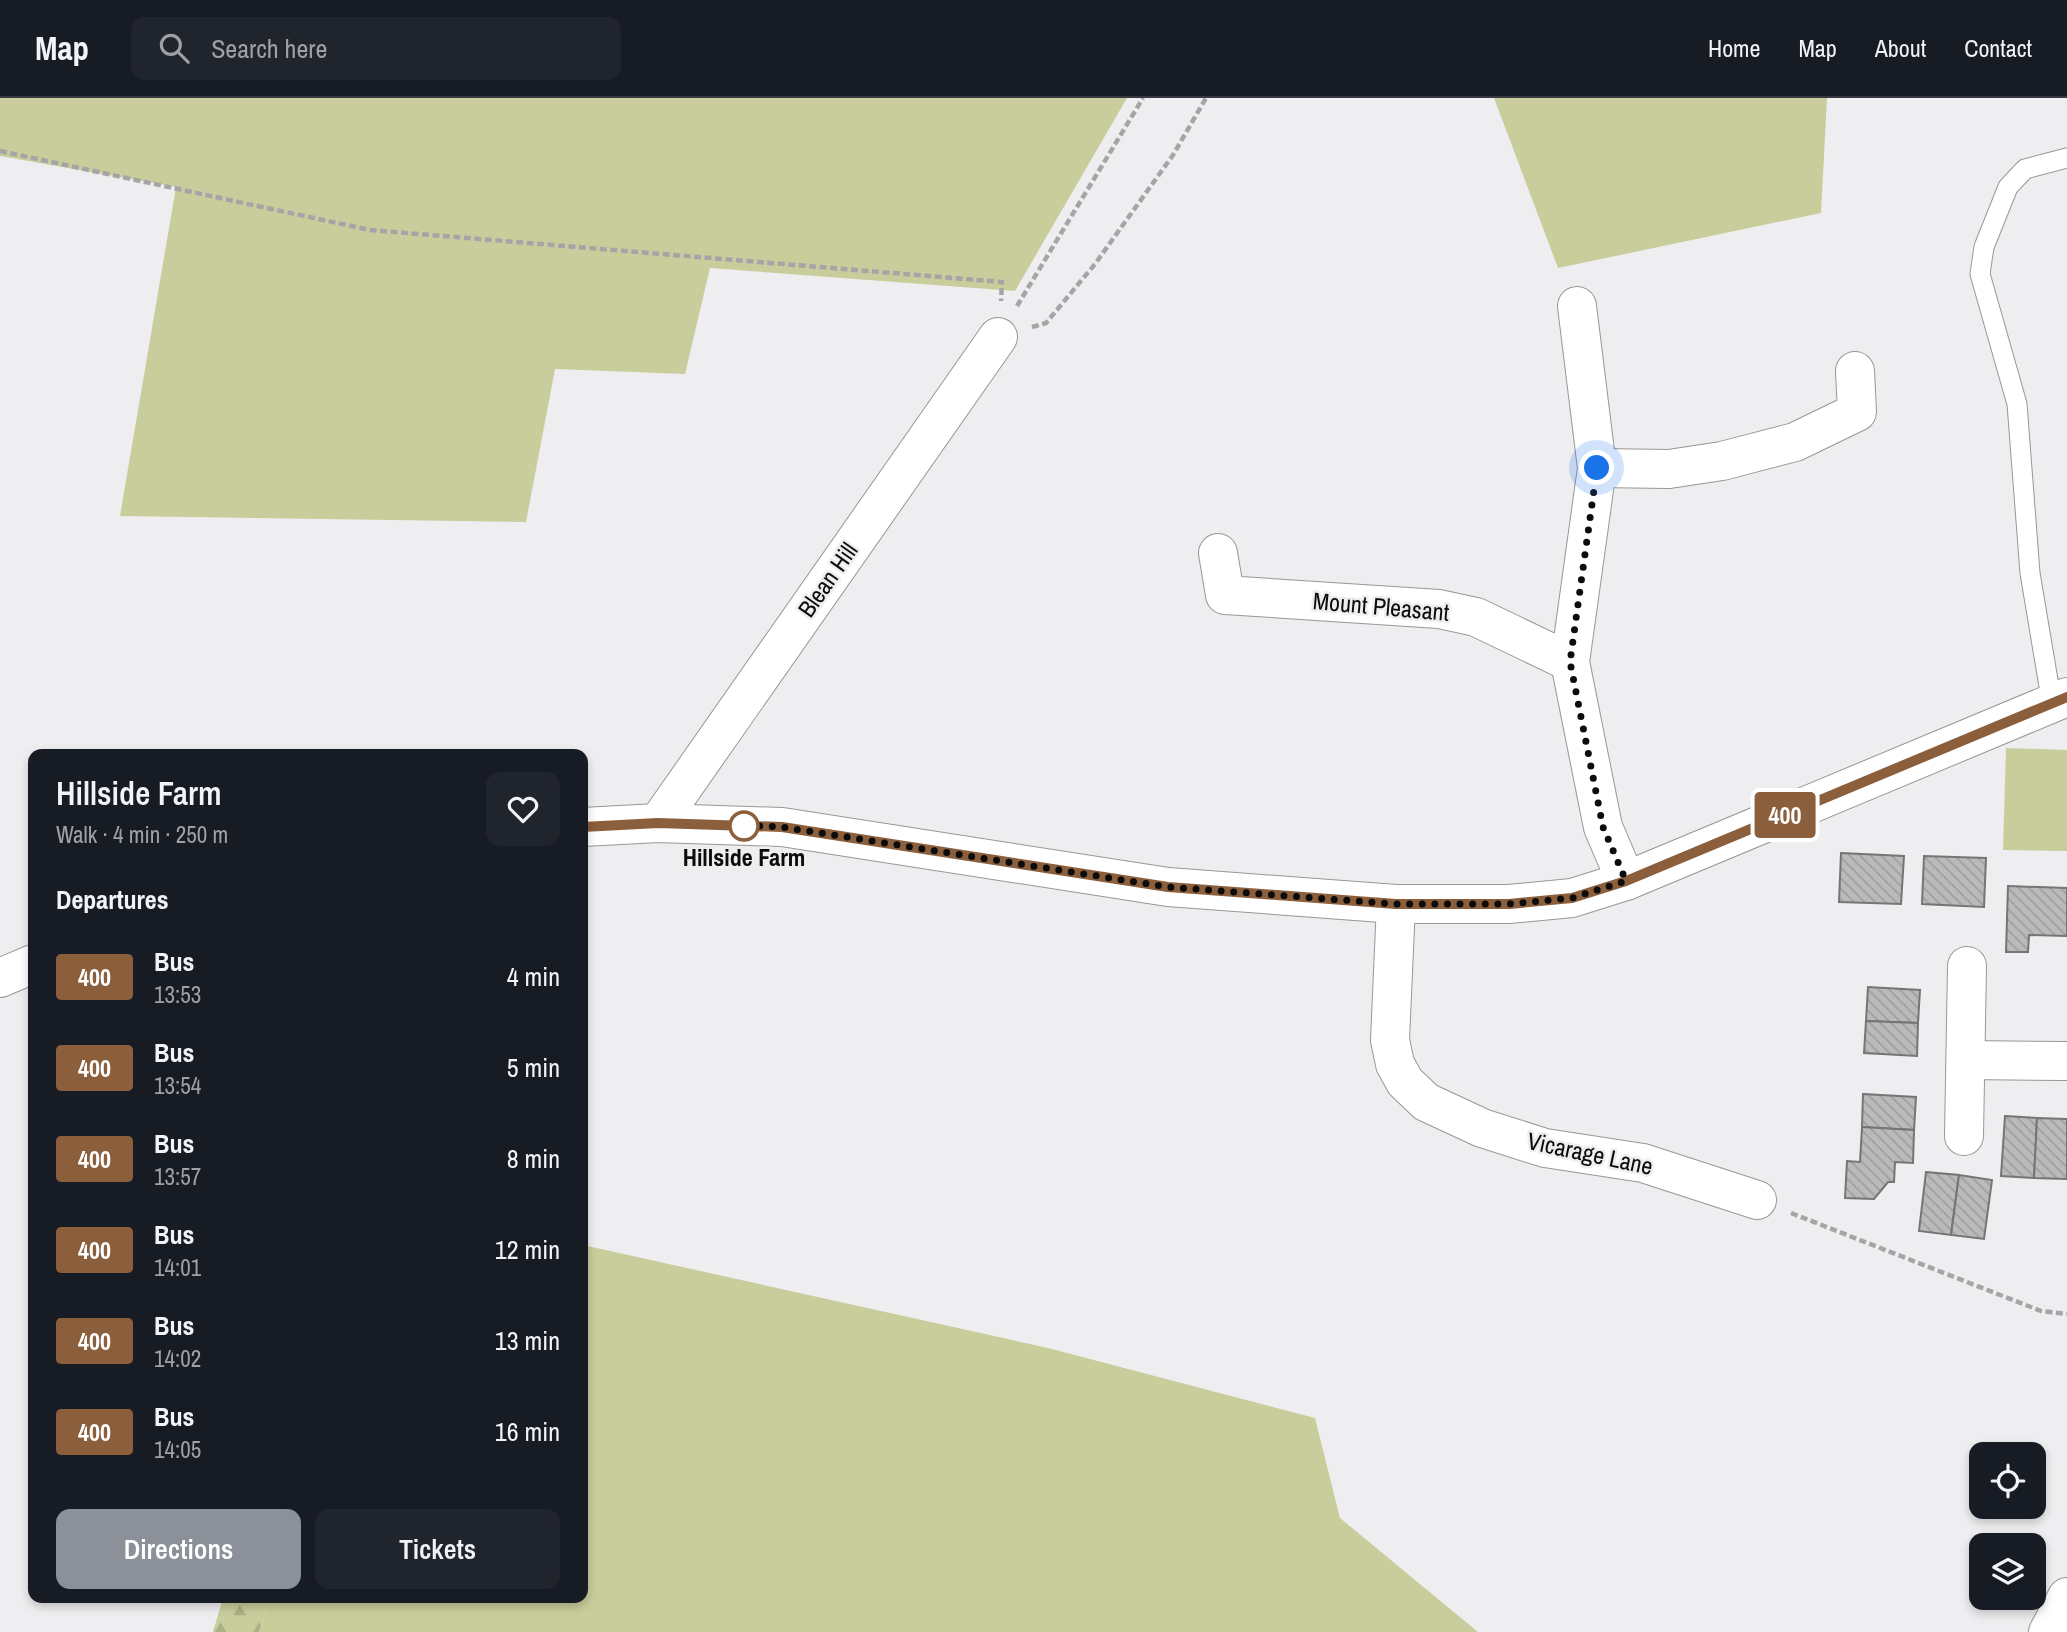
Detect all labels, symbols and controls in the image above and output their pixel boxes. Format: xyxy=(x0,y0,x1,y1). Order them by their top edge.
search box xyxy=(131,17,621,80)
text: Map xyxy=(35,26,89,70)
icon: search xyxy=(155,29,193,67)
text: Search here xyxy=(211,31,327,66)
text: Home xyxy=(1708,32,1760,64)
text: Map xyxy=(1798,32,1837,64)
text: About xyxy=(1875,32,1926,64)
text: Contact xyxy=(1964,32,2032,64)
your location xyxy=(1579,450,1614,485)
street label: Blean Hill xyxy=(790,536,864,623)
street label: Mount Pleasant xyxy=(1312,584,1451,628)
text: Hillside Farm xyxy=(56,771,222,815)
button: heart xyxy=(486,772,560,846)
line badge: 400 xyxy=(1745,792,1825,838)
text: 400 xyxy=(1769,799,1801,831)
marker: Hillside Farm xyxy=(729,811,759,841)
text: Walk · 4 min · 250 m xyxy=(56,819,228,850)
place label: Hillside Farm xyxy=(683,841,805,873)
text: Departures xyxy=(56,882,169,917)
text: Bus xyxy=(154,944,194,979)
text: 4 min xyxy=(507,959,560,994)
text: 400 xyxy=(78,961,111,993)
text: 13:53 xyxy=(154,979,201,1010)
text: Bus xyxy=(154,1035,194,1070)
text: 5 min xyxy=(507,1050,560,1085)
text: 400 xyxy=(78,1052,111,1084)
text: 13:54 xyxy=(154,1070,201,1101)
street label: Vicarage Lane xyxy=(1524,1124,1656,1182)
text: Bus xyxy=(154,1126,194,1161)
text: 8 min xyxy=(507,1141,560,1176)
text: 400 xyxy=(78,1143,111,1175)
text: 13:57 xyxy=(154,1161,201,1192)
text: Bus xyxy=(154,1217,194,1252)
text: 12 min xyxy=(495,1232,560,1267)
text: 400 xyxy=(78,1234,111,1266)
text: 14:01 xyxy=(154,1252,201,1283)
text: Bus xyxy=(154,1308,194,1343)
text: 13 min xyxy=(495,1323,560,1358)
text: 400 xyxy=(78,1325,111,1357)
text: 14:02 xyxy=(154,1343,201,1374)
text: Bus xyxy=(154,1399,194,1434)
text: 16 min xyxy=(495,1414,560,1449)
text: 400 xyxy=(78,1416,111,1448)
text: 14:05 xyxy=(154,1434,201,1465)
map controls xyxy=(1969,1442,2046,1610)
button: locate xyxy=(1969,1442,2046,1519)
button: Directions xyxy=(56,1509,301,1589)
button: Tickets xyxy=(315,1509,560,1589)
button: layers xyxy=(1969,1533,2046,1610)

